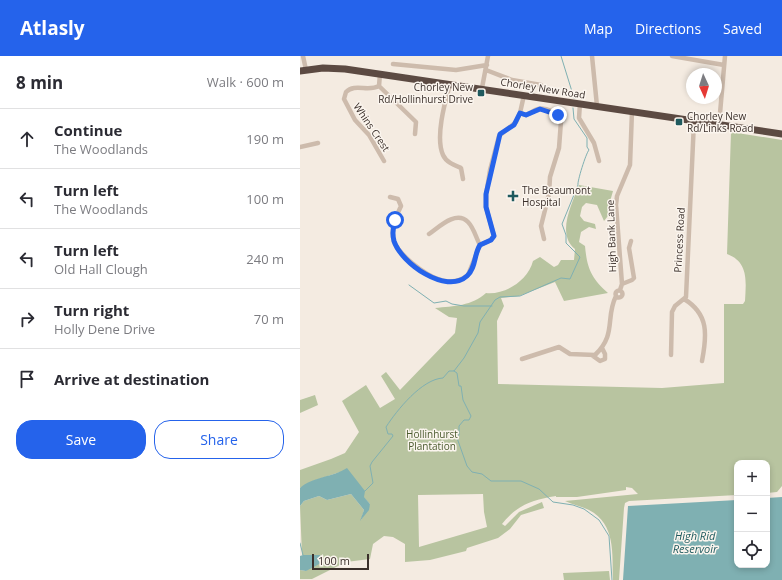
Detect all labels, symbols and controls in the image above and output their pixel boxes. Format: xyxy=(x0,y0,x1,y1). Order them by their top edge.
text: Atlasly xyxy=(20,15,85,41)
text: Map xyxy=(584,19,613,38)
text: Directions xyxy=(635,19,701,38)
text: Saved xyxy=(723,19,762,38)
north arrow xyxy=(686,68,722,104)
text: 8 min xyxy=(16,71,63,94)
text: Walk · 600 m xyxy=(207,73,284,91)
street label: Chorley New Road xyxy=(500,74,586,102)
place label: Chorley New Rd/Hollinhurst Drive xyxy=(378,80,473,106)
marker: Chorley New Rd/Hollinhurst Drive xyxy=(476,88,486,98)
street label: Whins Crest xyxy=(351,100,394,154)
route end xyxy=(549,106,567,124)
place label: Chorley New Rd/Links Road xyxy=(687,109,753,135)
marker: Chorley New Rd/Links Road xyxy=(674,117,684,127)
text: Continue xyxy=(54,120,122,140)
icon: ahead xyxy=(16,128,38,150)
text: 190 m xyxy=(246,130,284,148)
text: The Woodlands xyxy=(54,140,148,158)
text: Turn left xyxy=(54,180,119,200)
place label: The Beaumont Hospital xyxy=(522,183,591,209)
icon: left xyxy=(16,188,38,210)
text: 100 m xyxy=(246,190,284,208)
marker: The Beaumont Hospital xyxy=(507,190,519,202)
street label: High Bank Lane xyxy=(603,199,619,273)
text: The Woodlands xyxy=(54,200,148,218)
street label: Princess Road xyxy=(670,207,688,273)
route start xyxy=(386,211,404,229)
text: Turn left xyxy=(54,240,119,260)
icon: left xyxy=(16,248,38,270)
text: 240 m xyxy=(246,250,284,268)
text: Old Hall Clough xyxy=(54,260,148,278)
text: Turn right xyxy=(54,300,129,320)
icon: right xyxy=(16,308,38,330)
text: 70 m xyxy=(254,310,284,328)
text: Holly Dene Drive xyxy=(54,320,155,338)
icon: arrive xyxy=(16,368,38,390)
text: Arrive at destination xyxy=(54,369,209,389)
button: Save xyxy=(16,420,146,459)
button: Share xyxy=(154,420,284,459)
park label: Hollinhurst Plantation xyxy=(406,427,458,453)
map controls xyxy=(734,460,770,568)
button: + xyxy=(734,460,770,496)
button: − xyxy=(734,496,770,532)
water label: High Rid Reservoir xyxy=(673,528,718,556)
button: locate xyxy=(734,532,770,568)
scale bar xyxy=(312,552,369,571)
text: 100 m xyxy=(318,553,350,568)

